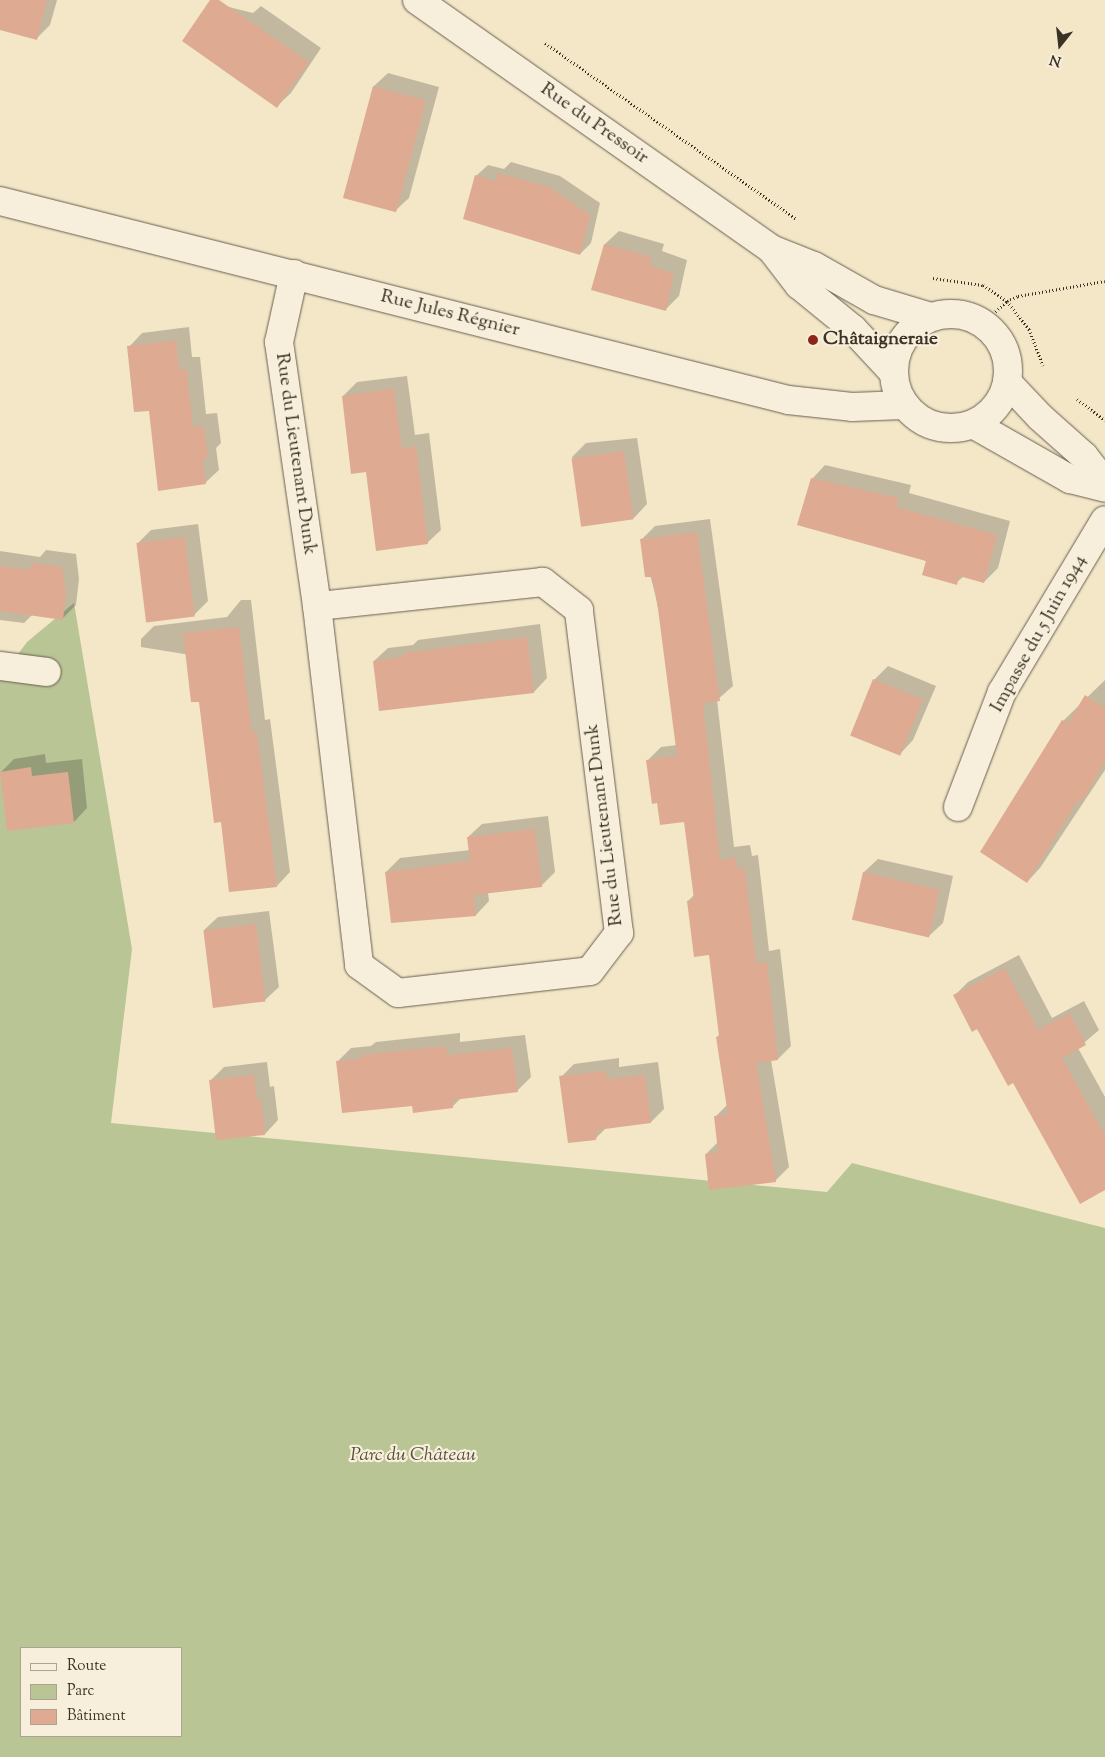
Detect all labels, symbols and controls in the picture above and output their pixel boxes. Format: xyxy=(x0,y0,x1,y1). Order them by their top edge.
north arrow xyxy=(1035,20,1085,70)
text: N xyxy=(1048,48,1064,71)
street label: Rue du Pressoir xyxy=(536,78,652,170)
street label: Rue Jules Régnier xyxy=(378,286,522,342)
place label: Châtaigneraie xyxy=(823,329,938,351)
marker: Châtaigneraie xyxy=(807,334,819,346)
street label: Rue du Lieutenant Dunk xyxy=(270,352,320,556)
street label: Impasse du 5 Juin 1944 xyxy=(986,551,1092,717)
street label: Rue du Lieutenant Dunk xyxy=(581,723,629,927)
park label: Parc du Château xyxy=(350,1445,476,1467)
legend xyxy=(20,1647,182,1737)
text: Route xyxy=(67,1656,106,1677)
text: Parc xyxy=(67,1681,94,1702)
text: Bâtiment xyxy=(67,1706,126,1727)

